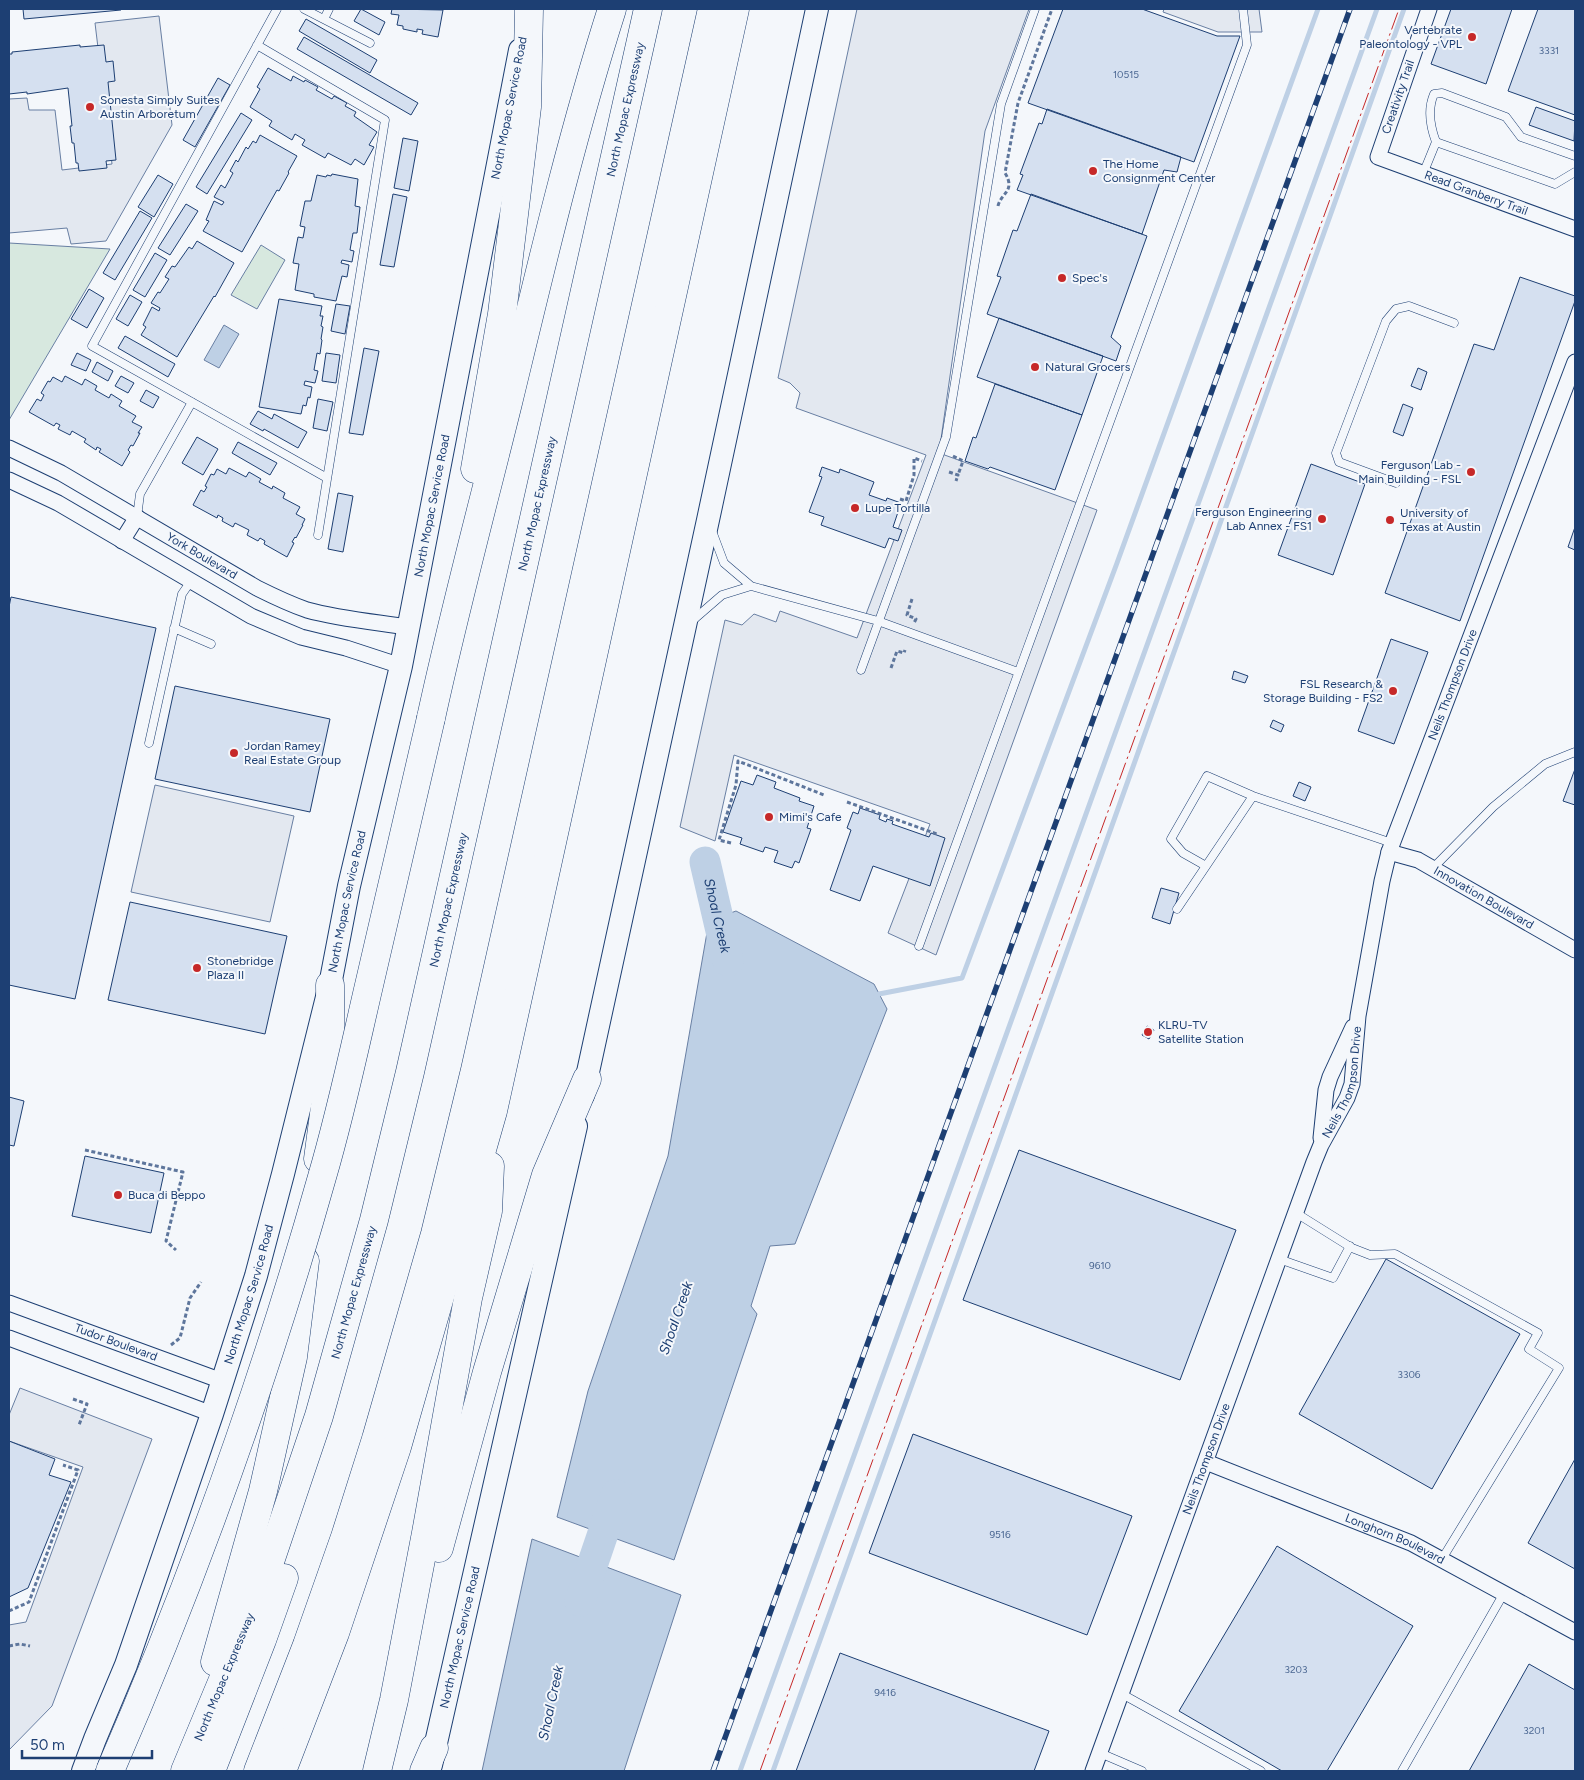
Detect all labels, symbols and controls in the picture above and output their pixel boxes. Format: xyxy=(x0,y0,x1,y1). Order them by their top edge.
place label: Vertebrate Paleontology - VPL xyxy=(1359,23,1463,51)
marker: Vertebrate Paleontology - VPL xyxy=(1466,31,1478,43)
street label: North Mopac Service Road xyxy=(488,36,530,180)
street label: North Mopac Expressway xyxy=(604,40,648,178)
house number: 3331 xyxy=(1539,44,1559,57)
street label: Creativity Trail xyxy=(1379,58,1417,136)
house number: 10515 xyxy=(1113,68,1139,81)
place label: Sonesta Simply Suites Austin Arboretum xyxy=(100,93,220,121)
marker: Sonesta Simply Suites Austin Arboretum xyxy=(84,101,96,113)
place label: The Home Consignment Center xyxy=(1103,157,1215,185)
marker: The Home Consignment Center xyxy=(1087,165,1099,177)
street label: Read Granberry Trail xyxy=(1423,168,1530,218)
place label: Spec's xyxy=(1072,271,1108,285)
marker: Spec's xyxy=(1056,272,1068,284)
place label: Natural Grocers xyxy=(1045,360,1131,374)
marker: Natural Grocers xyxy=(1029,361,1041,373)
street label: North Mopac Service Road xyxy=(411,433,453,578)
street label: North Mopac Expressway xyxy=(515,434,559,572)
place label: Ferguson Lab - Main Building - FSL xyxy=(1358,458,1462,486)
marker: Ferguson Lab - Main Building - FSL xyxy=(1465,466,1477,478)
place label: Lupe Tortilla xyxy=(865,501,930,515)
marker: Lupe Tortilla xyxy=(849,502,861,514)
place label: Ferguson Engineering Lab Annex - FS1 xyxy=(1195,505,1312,533)
place label: University of Texas at Austin xyxy=(1400,506,1481,534)
marker: Ferguson Engineering Lab Annex - FS1 xyxy=(1316,513,1328,525)
marker: University of Texas at Austin xyxy=(1384,514,1396,526)
street label: York Boulevard xyxy=(164,529,240,582)
street label: Neils Thompson Drive xyxy=(1425,627,1480,742)
place label: FSL Research & Storage Building - FS2 xyxy=(1263,677,1383,705)
marker: FSL Research & Storage Building - FS2 xyxy=(1387,685,1399,697)
place label: Jordan Ramey Real Estate Group xyxy=(244,739,341,767)
marker: Jordan Ramey Real Estate Group xyxy=(228,747,240,759)
place label: Mimi's Cafe xyxy=(779,810,842,824)
marker: Mimi's Cafe xyxy=(763,811,775,823)
street label: North Mopac Service Road xyxy=(326,829,369,974)
street label: North Mopac Expressway xyxy=(427,830,471,969)
street label: Innovation Boulevard xyxy=(1431,864,1536,932)
water label: Shoal Creek xyxy=(701,876,735,956)
place label: Stonebridge Plaza II xyxy=(207,954,274,982)
marker: Stonebridge Plaza II xyxy=(191,962,203,974)
place label: KLRU-TV Satellite Station xyxy=(1158,1018,1244,1046)
street label: Neils Thompson Drive xyxy=(1319,1025,1364,1141)
marker: KLRU-TV Satellite Station xyxy=(1142,1026,1154,1038)
place label: Buca di Beppo xyxy=(128,1188,205,1202)
marker: Buca di Beppo xyxy=(112,1189,124,1201)
street label: North Mopac Service Road xyxy=(221,1223,276,1366)
street label: North Mopac Expressway xyxy=(328,1224,379,1361)
house number: 9610 xyxy=(1089,1259,1111,1272)
water label: Shoal Creek xyxy=(656,1278,697,1357)
street label: Tudor Boulevard xyxy=(73,1321,159,1364)
house number: 3306 xyxy=(1398,1368,1421,1381)
street label: Neils Thompson Drive xyxy=(1180,1401,1233,1517)
street label: Longhorn Boulevard xyxy=(1343,1511,1447,1567)
house number: 9516 xyxy=(989,1528,1011,1541)
street label: North Mopac Service Road xyxy=(437,1565,483,1710)
street label: North Mopac Expressway xyxy=(191,1610,257,1743)
water label: Shoal Creek xyxy=(535,1663,567,1742)
house number: 3203 xyxy=(1285,1663,1307,1676)
house number: 9416 xyxy=(874,1686,896,1699)
house number: 3201 xyxy=(1523,1724,1545,1737)
scale bar xyxy=(22,1728,152,1760)
text: 50 m xyxy=(30,1736,65,1754)

